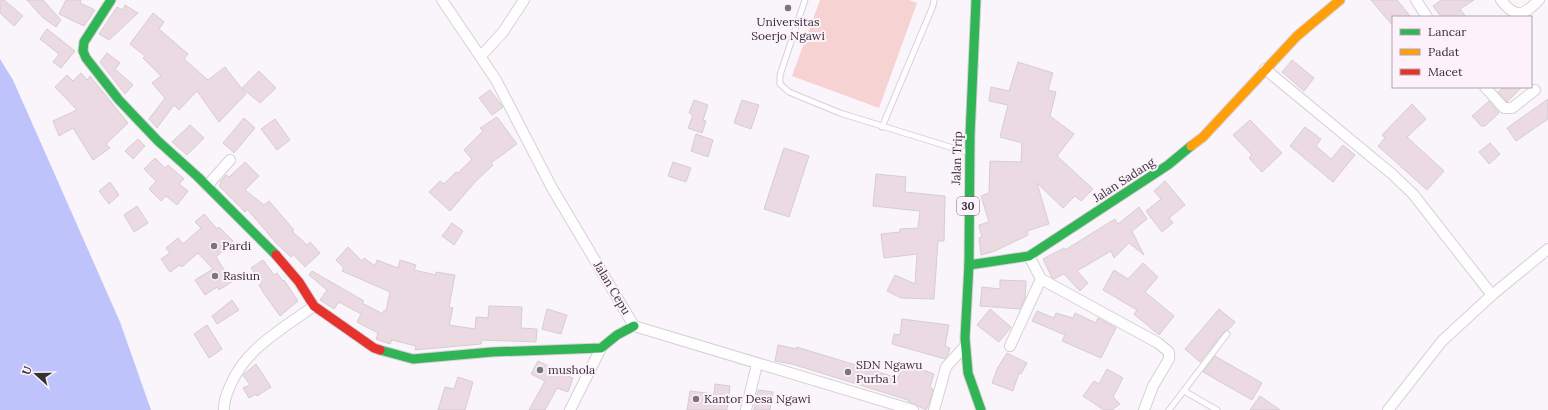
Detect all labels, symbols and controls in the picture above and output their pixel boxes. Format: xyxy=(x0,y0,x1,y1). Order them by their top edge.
marker: Universitas Soerjo Ngawi xyxy=(783,3,793,13)
place label: Universitas Soerjo Ngawi xyxy=(751,14,825,43)
legend xyxy=(1392,16,1532,88)
text: Lancar xyxy=(1428,24,1467,39)
text: Padat xyxy=(1428,44,1460,59)
text: Macet xyxy=(1428,64,1463,79)
street label: Jalan Trip xyxy=(948,131,965,186)
street label: Jalan Sadang xyxy=(1089,154,1158,206)
road number: 30 xyxy=(957,197,979,215)
place label: Pardi xyxy=(222,238,251,253)
marker: Pardi xyxy=(209,241,219,251)
street label: Jalan Cepu xyxy=(590,257,634,317)
place label: Rasiun xyxy=(223,268,260,283)
marker: Rasiun xyxy=(210,271,220,281)
north arrow xyxy=(16,354,56,394)
place label: SDN Ngawu Purba 1 xyxy=(856,357,922,386)
place label: mushola xyxy=(548,362,595,377)
text: U xyxy=(19,363,35,377)
marker: mushola xyxy=(535,365,545,375)
marker: SDN Ngawu Purba 1 xyxy=(843,367,853,377)
place label: Kantor Desa Ngawi xyxy=(704,391,811,406)
marker: Kantor Desa Ngawi xyxy=(691,394,701,404)

